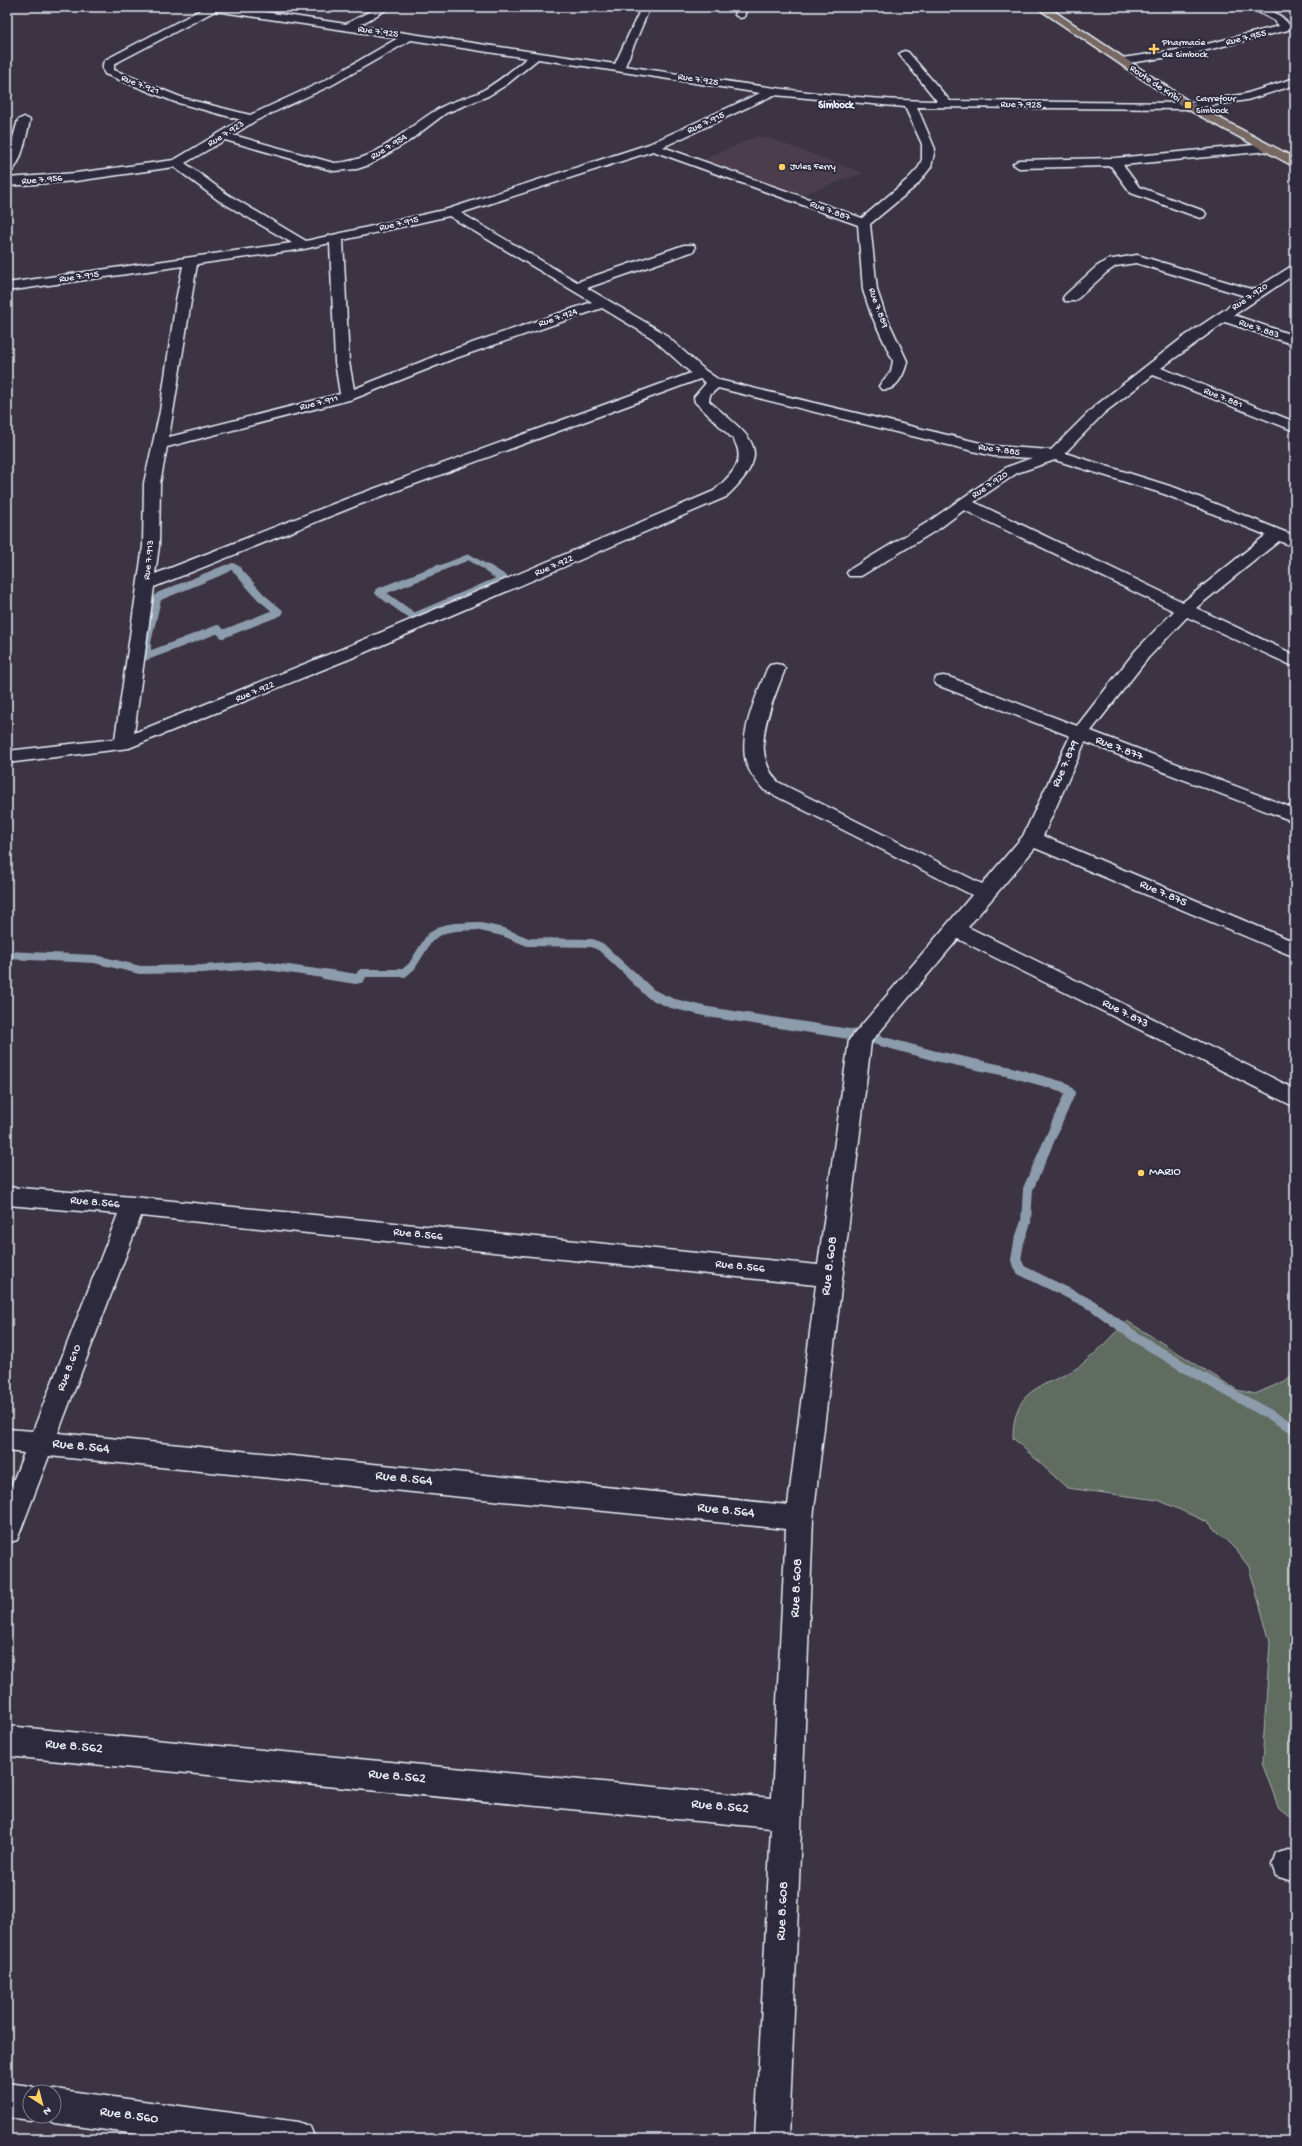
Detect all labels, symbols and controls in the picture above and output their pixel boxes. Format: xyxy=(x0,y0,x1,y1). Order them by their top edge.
street label: Rue 7.925 xyxy=(357,23,399,41)
street label: Rue 7.955 xyxy=(1224,27,1268,49)
place label: Pharmacie de Simbock xyxy=(1161,37,1209,61)
marker: Pharmacie de Simbock xyxy=(1149,44,1159,54)
street label: Route de Kribi xyxy=(1127,63,1183,105)
street label: Rue 7.925 xyxy=(677,71,719,89)
street label: Rue 7.921 xyxy=(119,72,161,98)
place label: Carrefour Simbock xyxy=(1196,93,1237,117)
street label: Rue 7.925 xyxy=(1000,99,1042,111)
district label: Simbock xyxy=(818,100,856,112)
marker: Carrefour Simbock xyxy=(1183,100,1193,110)
street label: Rue 7.915 xyxy=(685,109,727,137)
street label: Rue 7.923 xyxy=(205,118,247,150)
street label: Rue 7.954 xyxy=(369,131,410,163)
place label: Jules Ferry xyxy=(790,161,836,173)
marker: Jules Ferry xyxy=(777,162,787,172)
street label: Rue 7.956 xyxy=(21,172,64,188)
street label: Rue 7.887 xyxy=(808,198,853,224)
street label: Rue 7.915 xyxy=(378,214,420,234)
street label: Rue 7.915 xyxy=(58,268,100,286)
street label: Rue 7.920 xyxy=(1229,280,1271,314)
street label: Rue 7.889 xyxy=(865,286,891,330)
street label: Rue 7.924 xyxy=(537,306,579,330)
street label: Rue 7.883 xyxy=(1237,316,1281,342)
street label: Rue 7.881 xyxy=(1202,385,1244,411)
street label: Rue 7.911 xyxy=(299,392,339,414)
street label: Rue 7.885 xyxy=(977,441,1021,459)
street label: Rue 7.920 xyxy=(969,468,1011,502)
street label: Rue 7.913 xyxy=(141,539,157,581)
street label: Rue 7.922 xyxy=(533,553,575,579)
street label: Rue 7.922 xyxy=(234,679,276,705)
street label: Rue 7.877 xyxy=(1093,734,1146,765)
street label: Rue 7.879 xyxy=(1049,738,1083,790)
street label: Rue 7.875 xyxy=(1137,878,1189,910)
street label: Rue 7.873 xyxy=(1100,996,1150,1032)
place label: MARIO xyxy=(1149,1166,1181,1180)
marker: MARIO xyxy=(1136,1168,1146,1178)
street label: Rue 8.566 xyxy=(70,1194,121,1212)
street label: Rue 8.566 xyxy=(393,1225,444,1245)
street label: Rue 8.608 xyxy=(818,1235,842,1296)
street label: Rue 8.566 xyxy=(715,1257,766,1277)
street label: Rue 8.610 xyxy=(55,1342,85,1393)
street label: Rue 8.564 xyxy=(51,1436,111,1459)
street label: Rue 8.564 xyxy=(374,1468,434,1491)
street label: Rue 8.564 xyxy=(696,1500,756,1523)
street label: Rue 8.608 xyxy=(787,1558,807,1618)
street label: Rue 8.562 xyxy=(44,1736,104,1758)
street label: Rue 8.562 xyxy=(367,1766,427,1788)
street label: Rue 8.562 xyxy=(690,1796,750,1818)
street label: Rue 8.608 xyxy=(773,1881,793,1941)
north arrow xyxy=(22,2084,62,2124)
street label: Rue 8.560 xyxy=(99,2103,159,2129)
text: N xyxy=(40,2104,53,2117)

